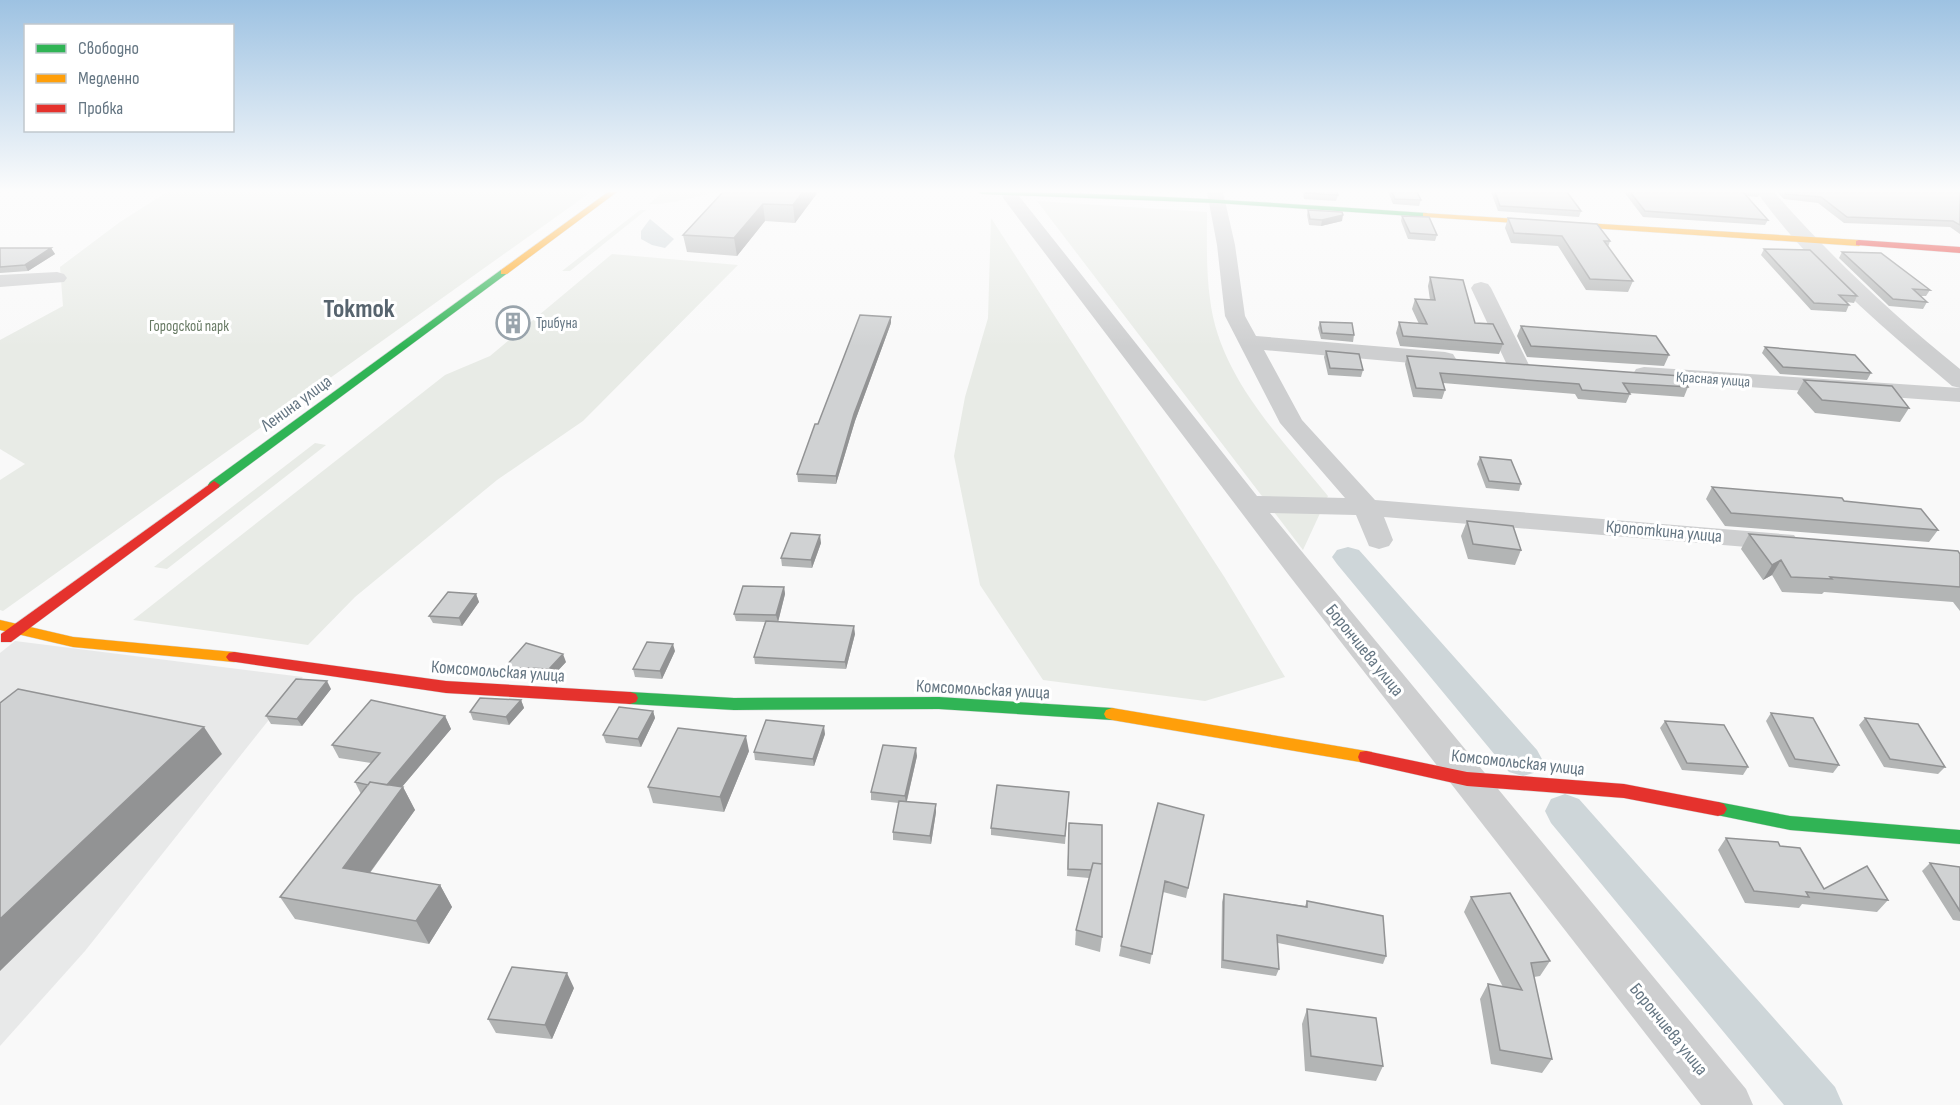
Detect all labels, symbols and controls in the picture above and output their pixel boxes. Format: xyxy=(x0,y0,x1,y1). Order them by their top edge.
legend xyxy=(24,24,234,132)
text: Свободно xyxy=(78,38,139,59)
text: Медленно xyxy=(78,68,140,89)
text: Пробка xyxy=(78,98,123,119)
district label: Tokmok xyxy=(323,294,395,325)
building icon: Трибуна xyxy=(495,305,531,341)
place label: Трибуна xyxy=(536,314,578,333)
park label: Городской парк xyxy=(149,317,229,336)
street label: Красная улица xyxy=(1675,367,1751,392)
street label: Ленина улица xyxy=(256,371,336,437)
street label: Кропоткина улица xyxy=(1605,516,1723,547)
street label: Борончиева улица xyxy=(1321,600,1408,701)
street label: Комсомольская улица xyxy=(430,656,566,687)
street label: Комсомольская улица xyxy=(916,676,1051,703)
street label: Комсомольская улица xyxy=(1450,745,1586,780)
street label: Борончиева улица xyxy=(1625,979,1712,1080)

